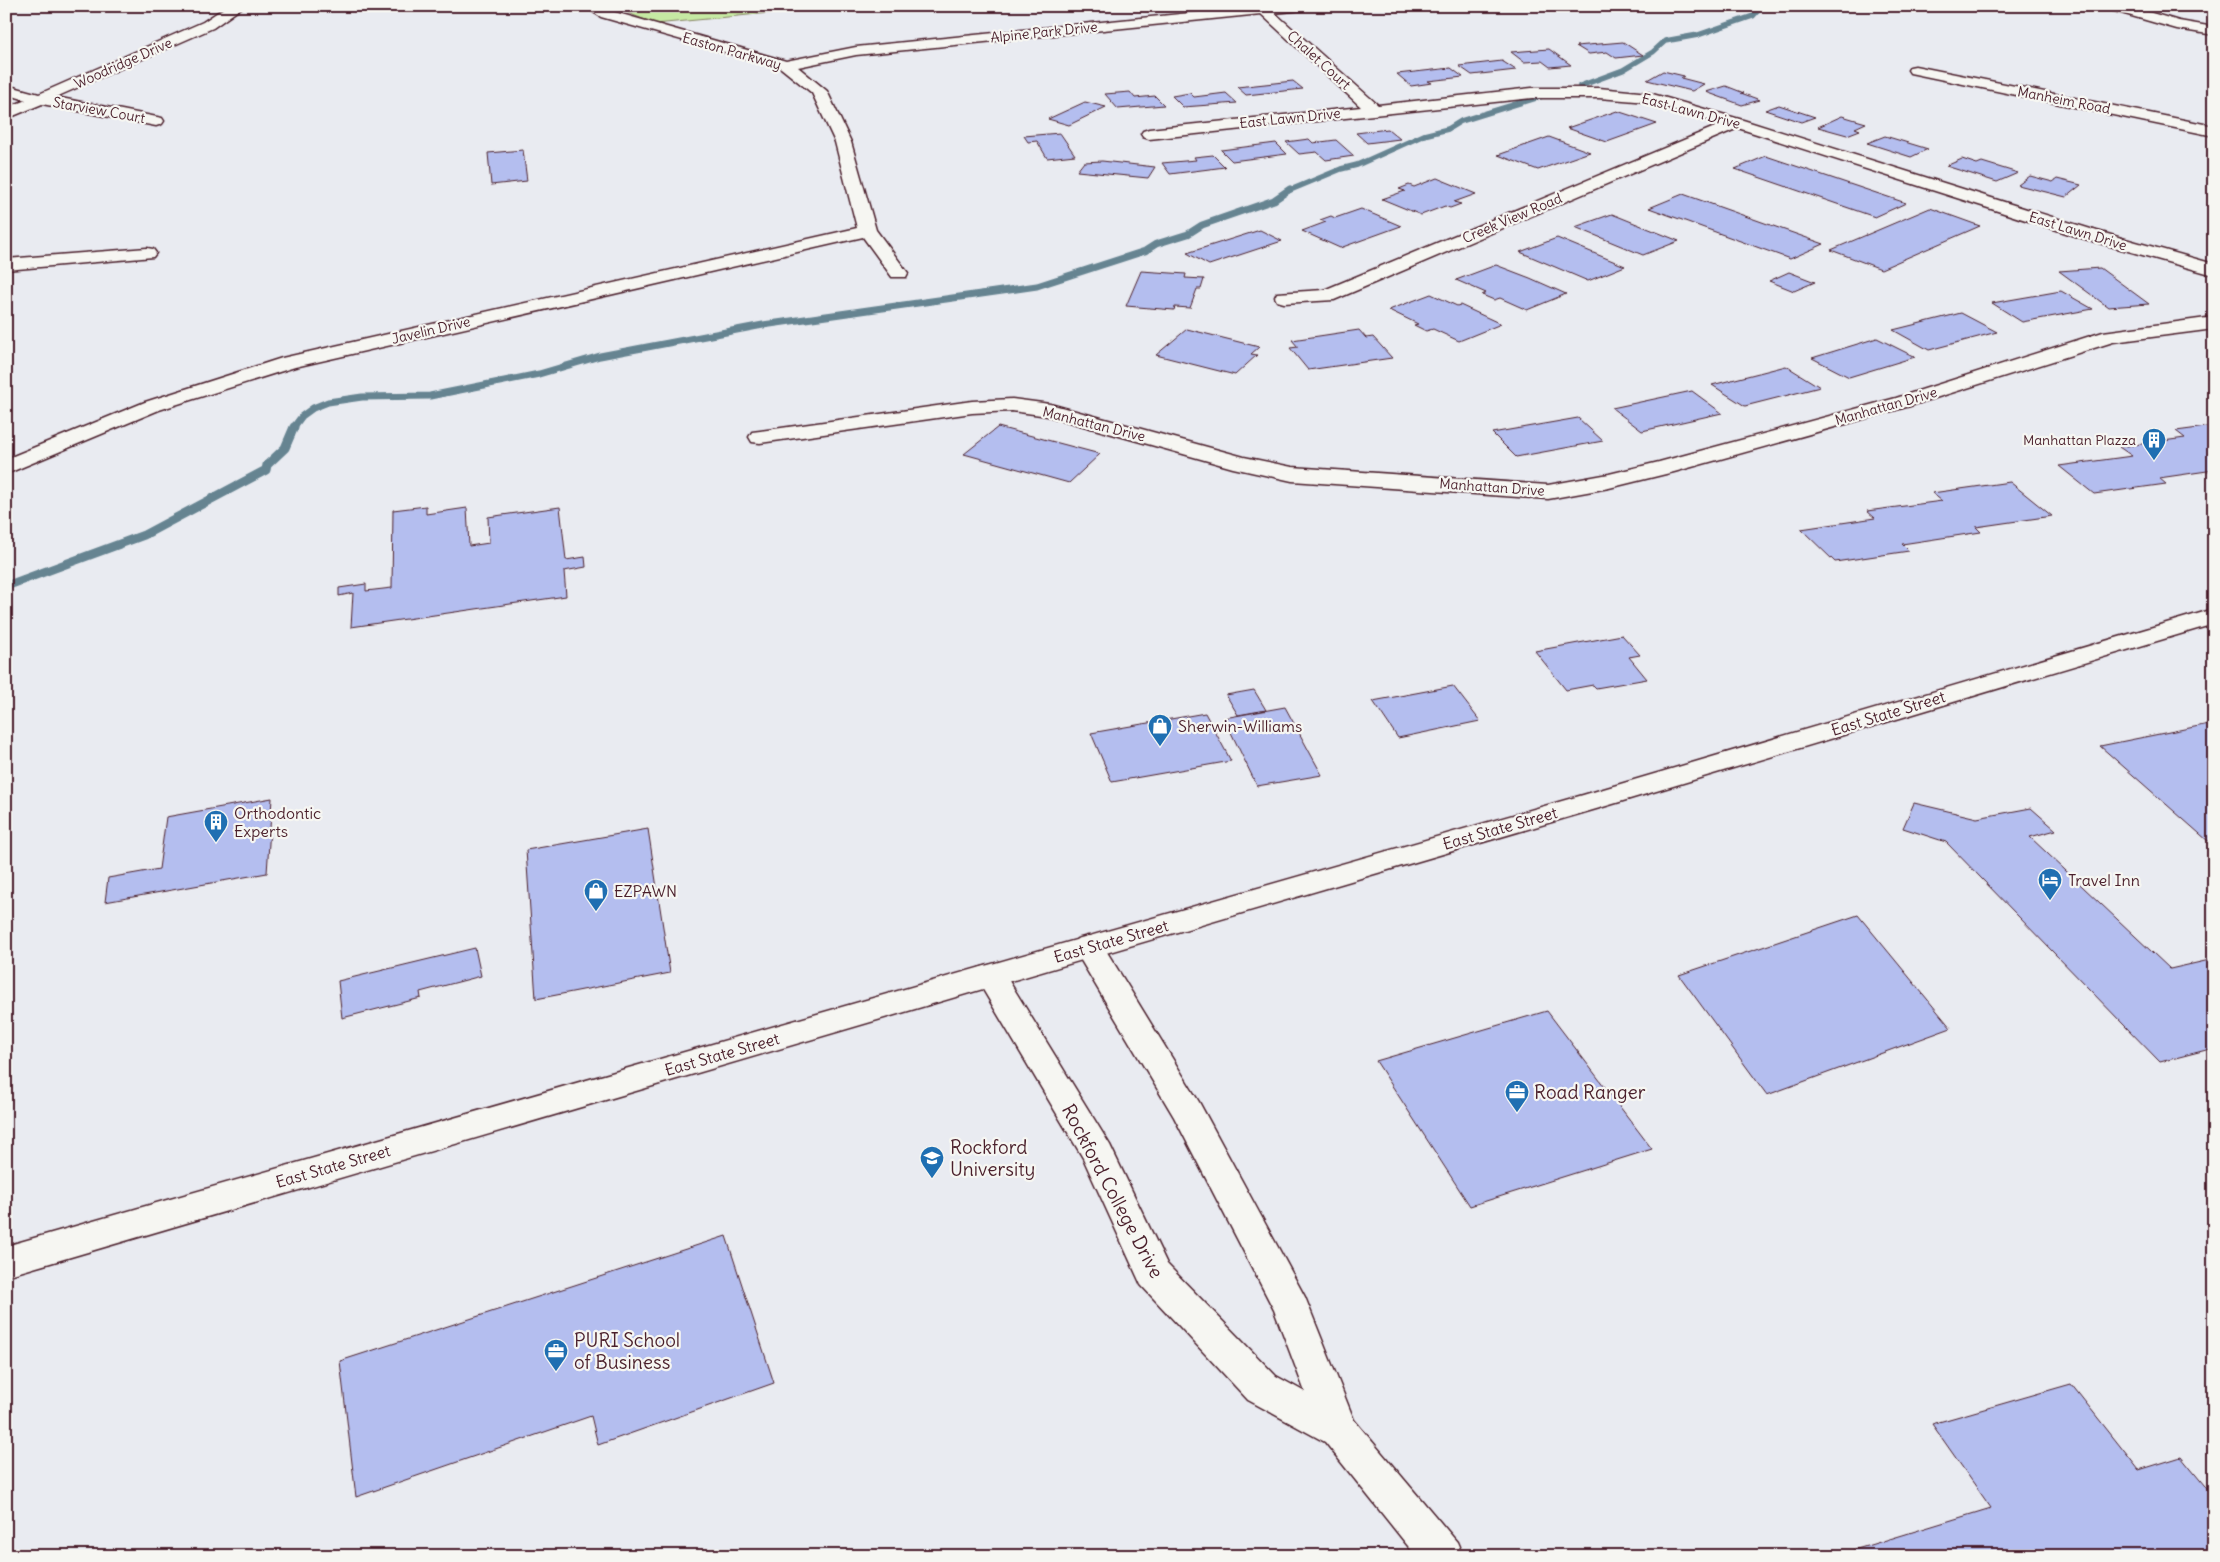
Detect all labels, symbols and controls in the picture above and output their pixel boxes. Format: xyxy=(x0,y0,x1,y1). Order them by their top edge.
street label: Alpine Park Drive xyxy=(990,17,1098,47)
street label: Chalet Court xyxy=(1283,27,1355,93)
street label: Easton Parkway xyxy=(680,28,784,74)
street label: Woodridge Drive xyxy=(71,33,175,93)
street label: Manheim Road xyxy=(2016,82,2112,118)
street label: East Lawn Drive xyxy=(1640,89,1742,133)
street label: Starview Court xyxy=(51,93,147,127)
street label: East Lawn Drive xyxy=(1239,104,1341,132)
street label: Creek View Road xyxy=(1459,189,1565,247)
street label: East Lawn Drive xyxy=(2027,208,2129,254)
street label: Javelin Drive xyxy=(390,312,472,348)
street label: Manhattan Drive xyxy=(1833,383,1939,429)
street label: Manhattan Drive xyxy=(1041,403,1147,445)
building icon: Manhattan Plazza xyxy=(2141,427,2167,461)
place label: Manhattan Plazza xyxy=(2023,431,2136,449)
street label: Manhattan Drive xyxy=(1439,474,1545,500)
street label: East State Street xyxy=(1829,686,1948,740)
shop icon: Sherwin-Williams xyxy=(1147,713,1173,747)
place label: Sherwin-Williams xyxy=(1178,716,1302,736)
street label: East State Street xyxy=(1440,802,1560,854)
place label: Orthodontic Experts xyxy=(234,803,321,841)
building icon: Orthodontic Experts xyxy=(203,809,229,843)
hotel icon: Travel Inn xyxy=(2037,867,2063,901)
place label: Travel Inn xyxy=(2068,870,2140,890)
shop icon: EZPAWN xyxy=(583,878,609,912)
place label: EZPAWN xyxy=(614,881,677,901)
street label: East State Street xyxy=(1051,915,1171,967)
street label: East State Street xyxy=(662,1028,782,1080)
office icon: Road Ranger xyxy=(1504,1079,1530,1113)
place label: Road Ranger xyxy=(1534,1080,1646,1104)
street label: Rockford College Drive xyxy=(1057,1100,1169,1282)
place label: Rockford University xyxy=(950,1135,1035,1181)
street label: East State Street xyxy=(273,1140,393,1192)
school or university icon: Rockford University xyxy=(919,1145,945,1179)
place label: PURI School of Business xyxy=(574,1328,680,1374)
office icon: PURI School of Business xyxy=(543,1338,569,1372)

